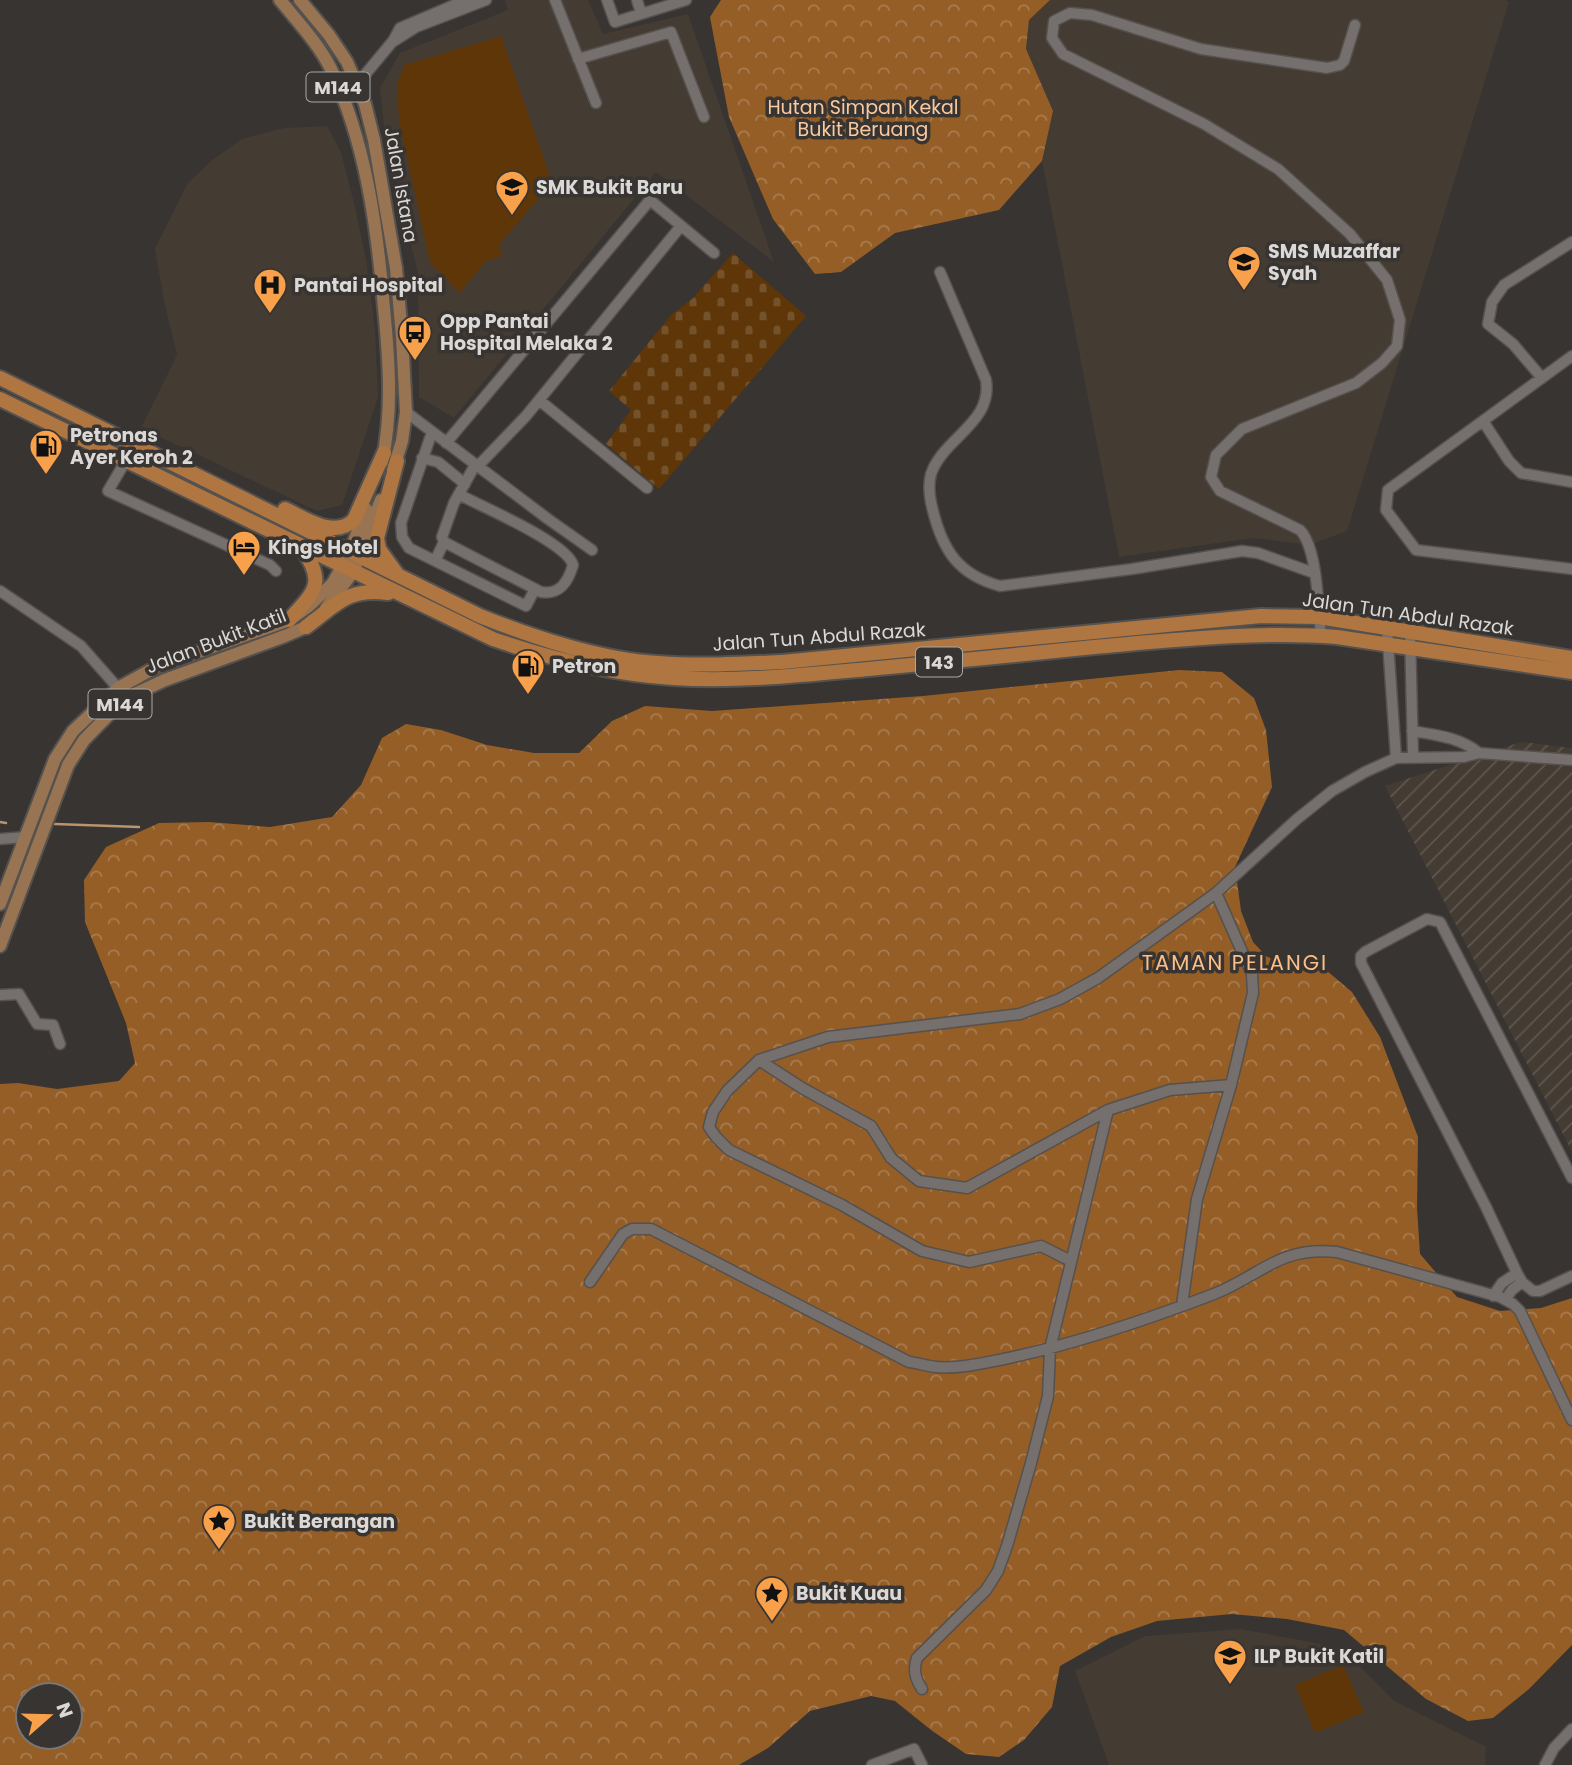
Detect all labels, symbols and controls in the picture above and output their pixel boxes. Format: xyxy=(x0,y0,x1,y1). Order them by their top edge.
road number: M144 xyxy=(306,72,370,102)
park label: Hutan Simpan Kekal Bukit Beruang xyxy=(767,94,959,143)
street label: Jalan Istana xyxy=(378,125,424,245)
school or university icon: SMK Bukit Baru xyxy=(493,168,531,217)
place label: SMK Bukit Baru xyxy=(536,174,683,201)
place label: SMS Muzaffar Syah xyxy=(1268,238,1400,287)
school or university icon: SMS Muzaffar Syah xyxy=(1225,243,1263,292)
hospital icon: Pantai Hospital xyxy=(251,266,289,315)
place label: Pantai Hospital xyxy=(294,272,443,299)
place label: Opp Pantai Hospital Melaka 2 xyxy=(440,308,613,357)
bus stop icon: Opp Pantai Hospital Melaka 2 xyxy=(396,313,434,362)
place label: Petronas Ayer Keroh 2 xyxy=(70,422,193,471)
fuel station icon: Petronas Ayer Keroh 2 xyxy=(27,427,65,476)
hotel icon: Kings Hotel xyxy=(225,528,263,577)
place label: Kings Hotel xyxy=(268,534,378,561)
street label: Jalan Tun Abdul Razak xyxy=(1300,586,1516,642)
street label: Jalan Bukit Katil xyxy=(142,602,290,680)
street label: Jalan Tun Abdul Razak xyxy=(712,616,927,658)
fuel station icon: Petron xyxy=(509,647,547,696)
road number: 143 xyxy=(916,648,962,676)
place label: Petron xyxy=(552,653,616,680)
road number: M144 xyxy=(88,690,152,718)
district label: TAMAN PELANGI xyxy=(1142,948,1328,977)
place icon: Bukit Berangan xyxy=(200,1502,238,1551)
place label: Bukit Berangan xyxy=(244,1508,395,1535)
place icon: Bukit Kuau xyxy=(753,1574,791,1623)
place label: Bukit Kuau xyxy=(796,1580,902,1607)
school or university icon: ILP Bukit Katil xyxy=(1211,1637,1249,1686)
place label: ILP Bukit Katil xyxy=(1254,1643,1384,1670)
north arrow xyxy=(14,1681,84,1751)
text: N xyxy=(49,1699,80,1722)

